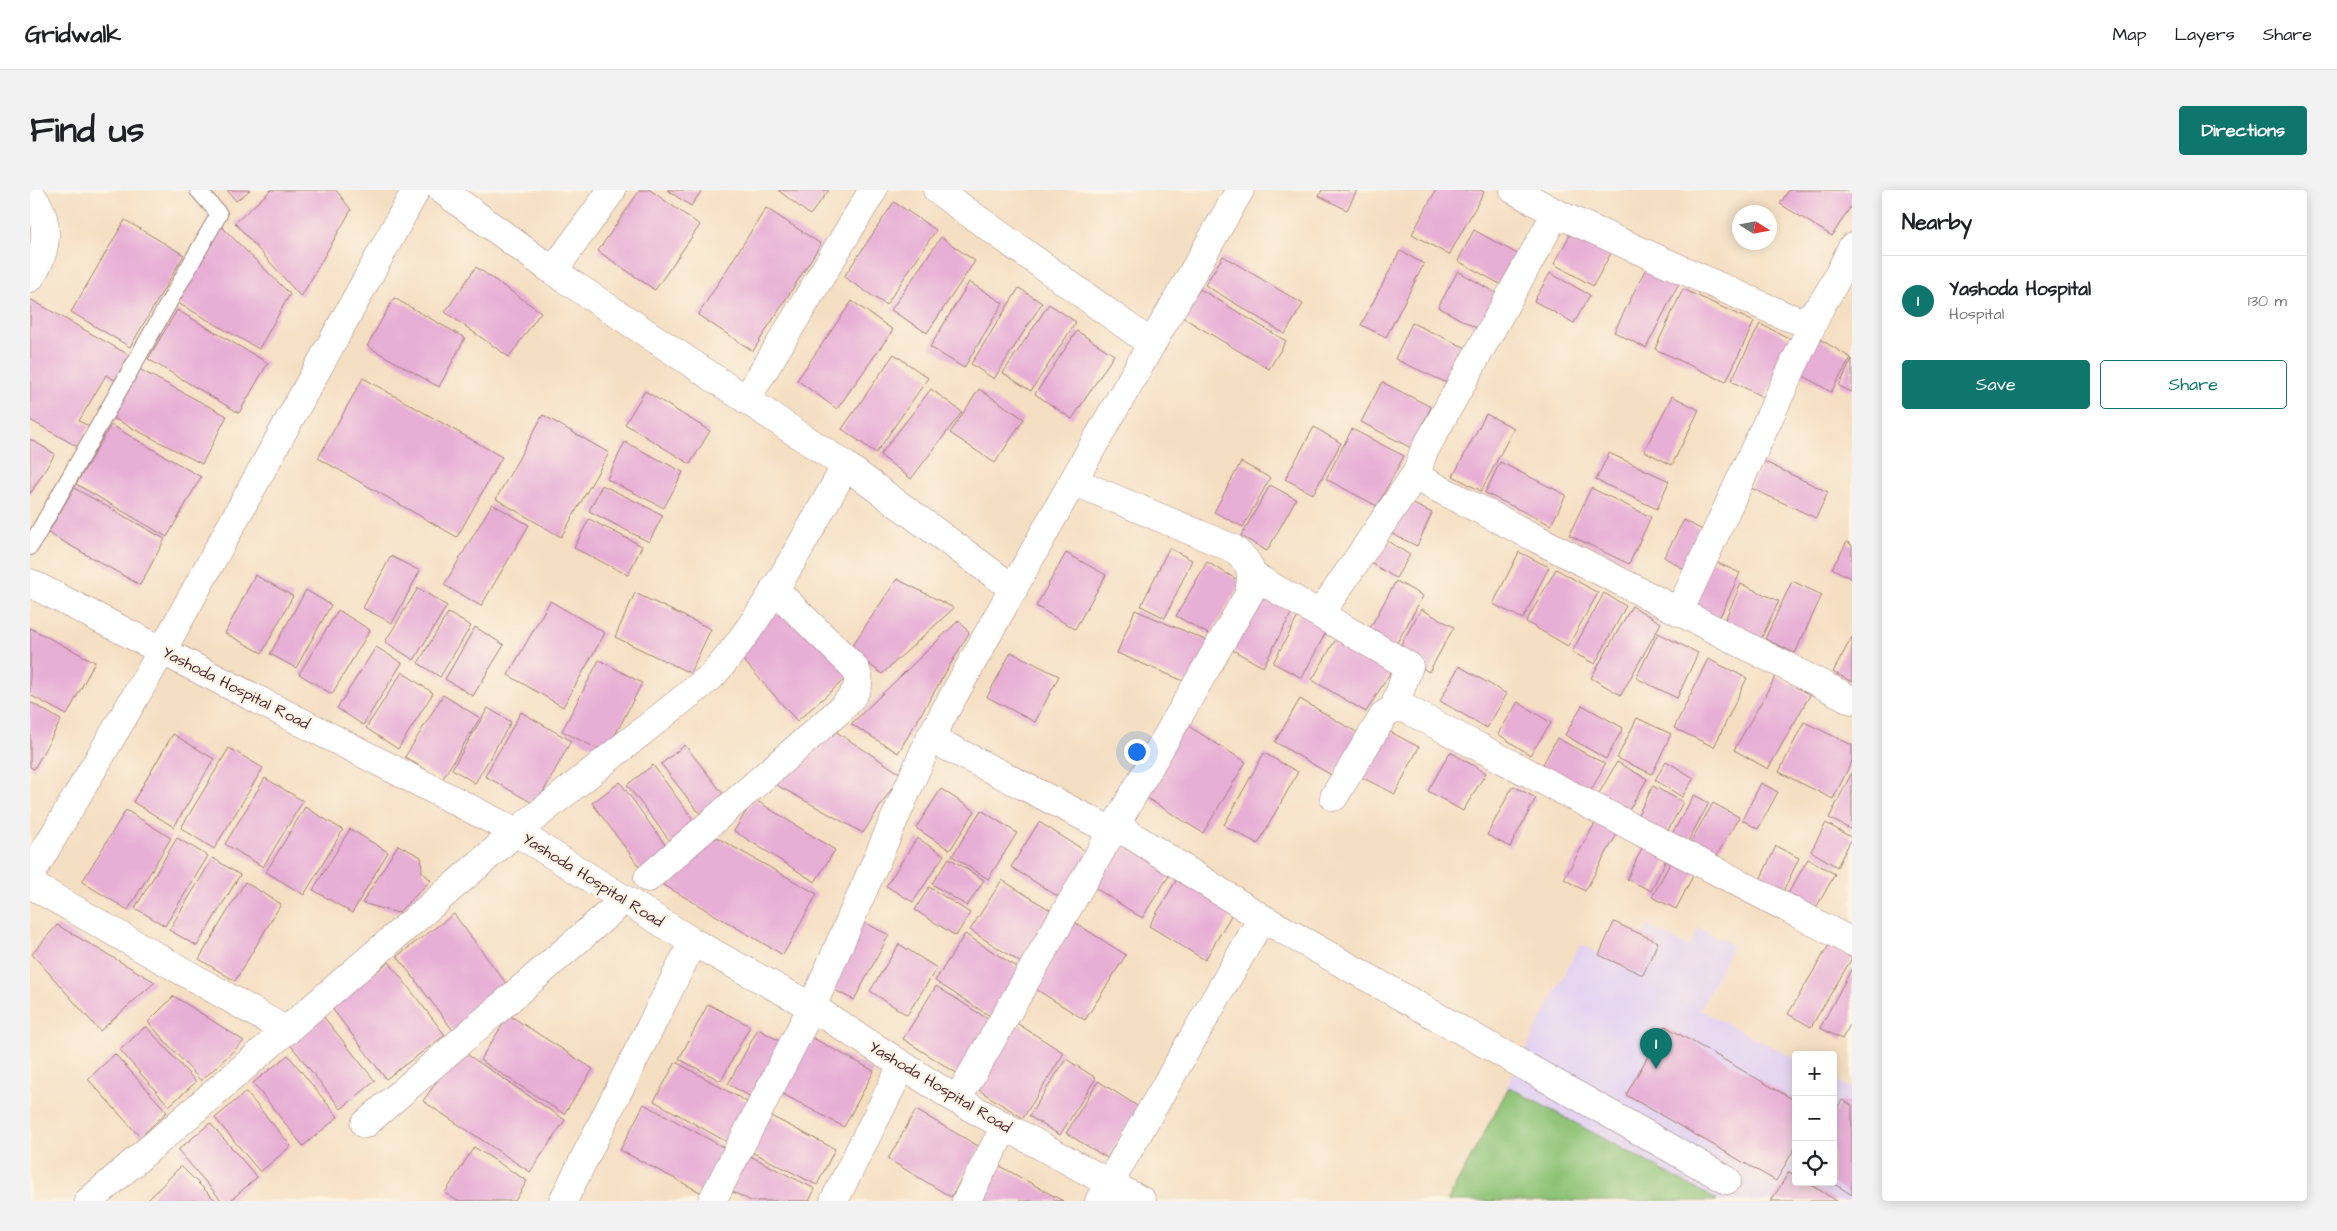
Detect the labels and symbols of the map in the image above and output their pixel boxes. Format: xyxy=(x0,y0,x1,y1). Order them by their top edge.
north arrow xyxy=(1732,205,1777,250)
street label: Yashoda Hospital Road xyxy=(159,641,313,735)
your location xyxy=(1124,739,1150,765)
street label: Yashoda Hospital Road xyxy=(518,828,668,932)
pin: 1 xyxy=(1640,1028,1672,1069)
street label: Yashoda Hospital Road xyxy=(865,1036,1015,1138)

